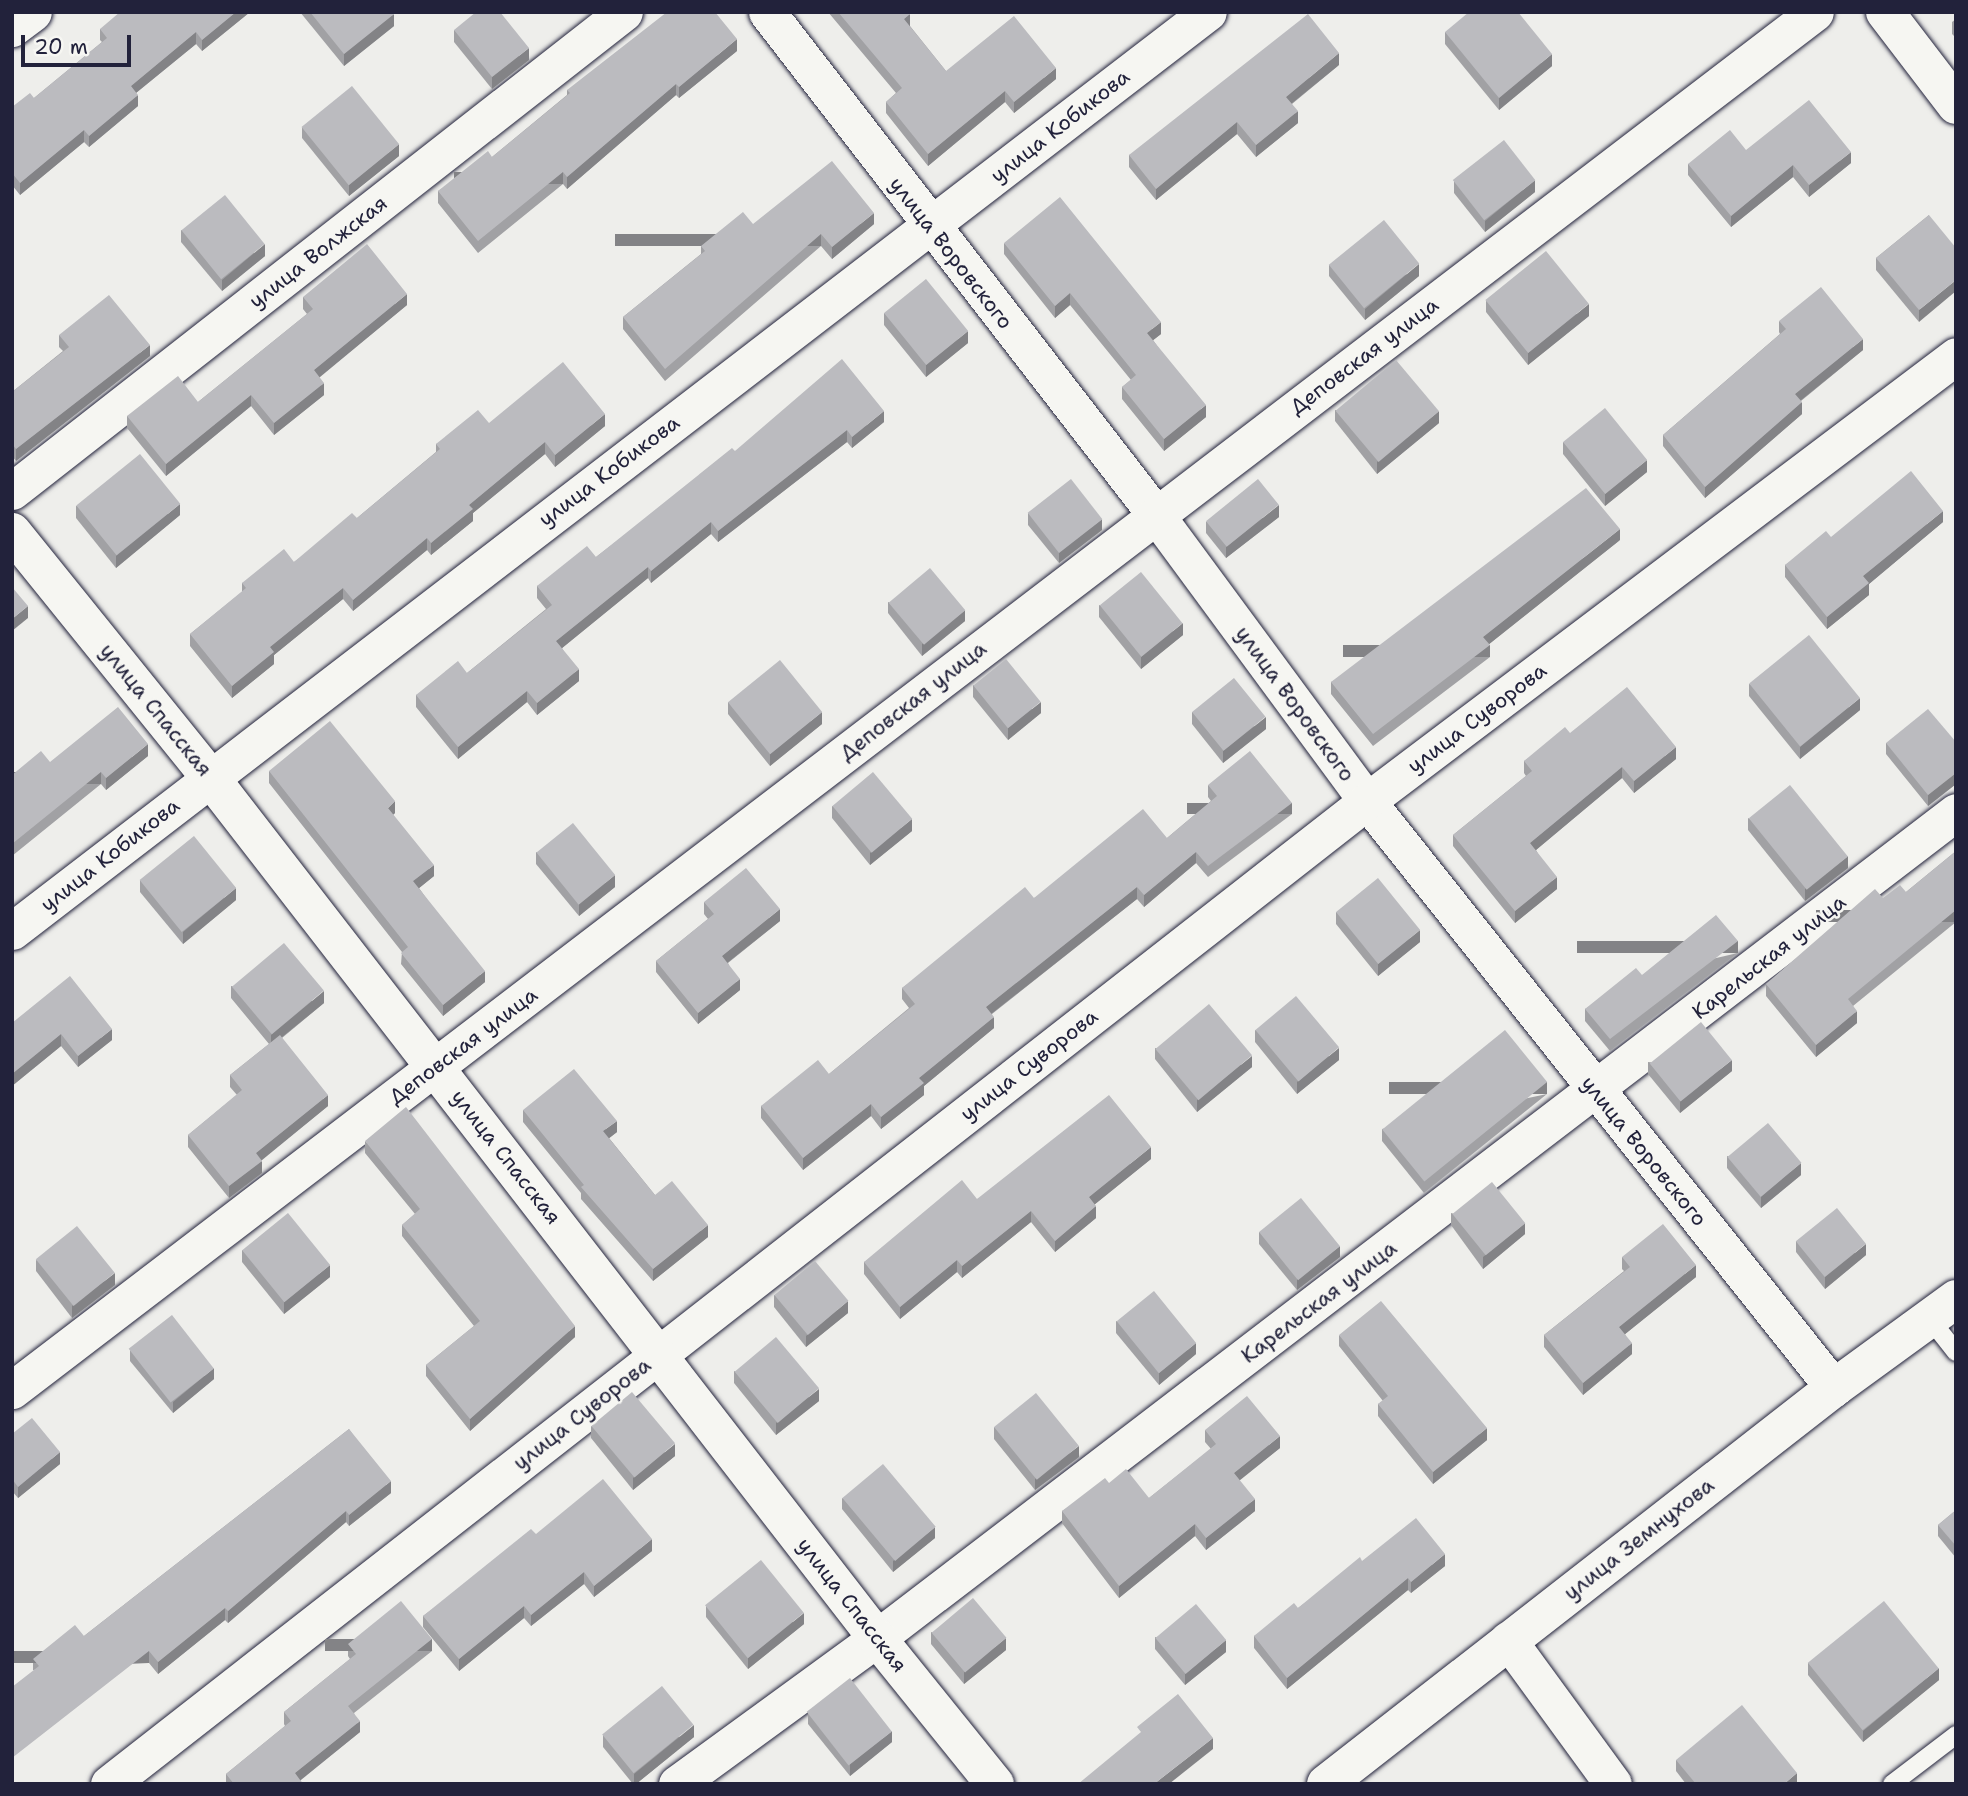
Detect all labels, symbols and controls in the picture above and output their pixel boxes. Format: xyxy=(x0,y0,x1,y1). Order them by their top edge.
scale bar xyxy=(24,21,135,65)
text: 20 m xyxy=(34,33,88,61)
street label: улица Кобикова xyxy=(985,64,1135,188)
street label: улица Воровского xyxy=(884,172,1018,334)
street label: улица Волжская xyxy=(244,190,392,314)
street label: Деповская улица xyxy=(1285,292,1443,420)
street label: улица Кобикова xyxy=(534,410,684,532)
street label: улица Воровского xyxy=(1230,621,1360,787)
street label: Деповская улица xyxy=(835,636,991,766)
street label: улица Спасская xyxy=(95,639,217,781)
street label: улица Суворова xyxy=(1403,658,1551,778)
street label: улица Кобикова xyxy=(35,793,185,917)
street label: Карельская улица xyxy=(1687,889,1851,1025)
street label: Деповская улица xyxy=(384,982,542,1110)
street label: улица Суворова xyxy=(955,1004,1103,1126)
street label: улица Воровского xyxy=(1576,1071,1712,1231)
street label: улица Спасская xyxy=(446,1085,566,1229)
street label: Карельская улица xyxy=(1236,1235,1402,1369)
street label: улица Суворова xyxy=(508,1353,656,1475)
street label: улица Земнухова xyxy=(1559,1473,1719,1605)
street label: улица Спасская xyxy=(792,1533,912,1677)

